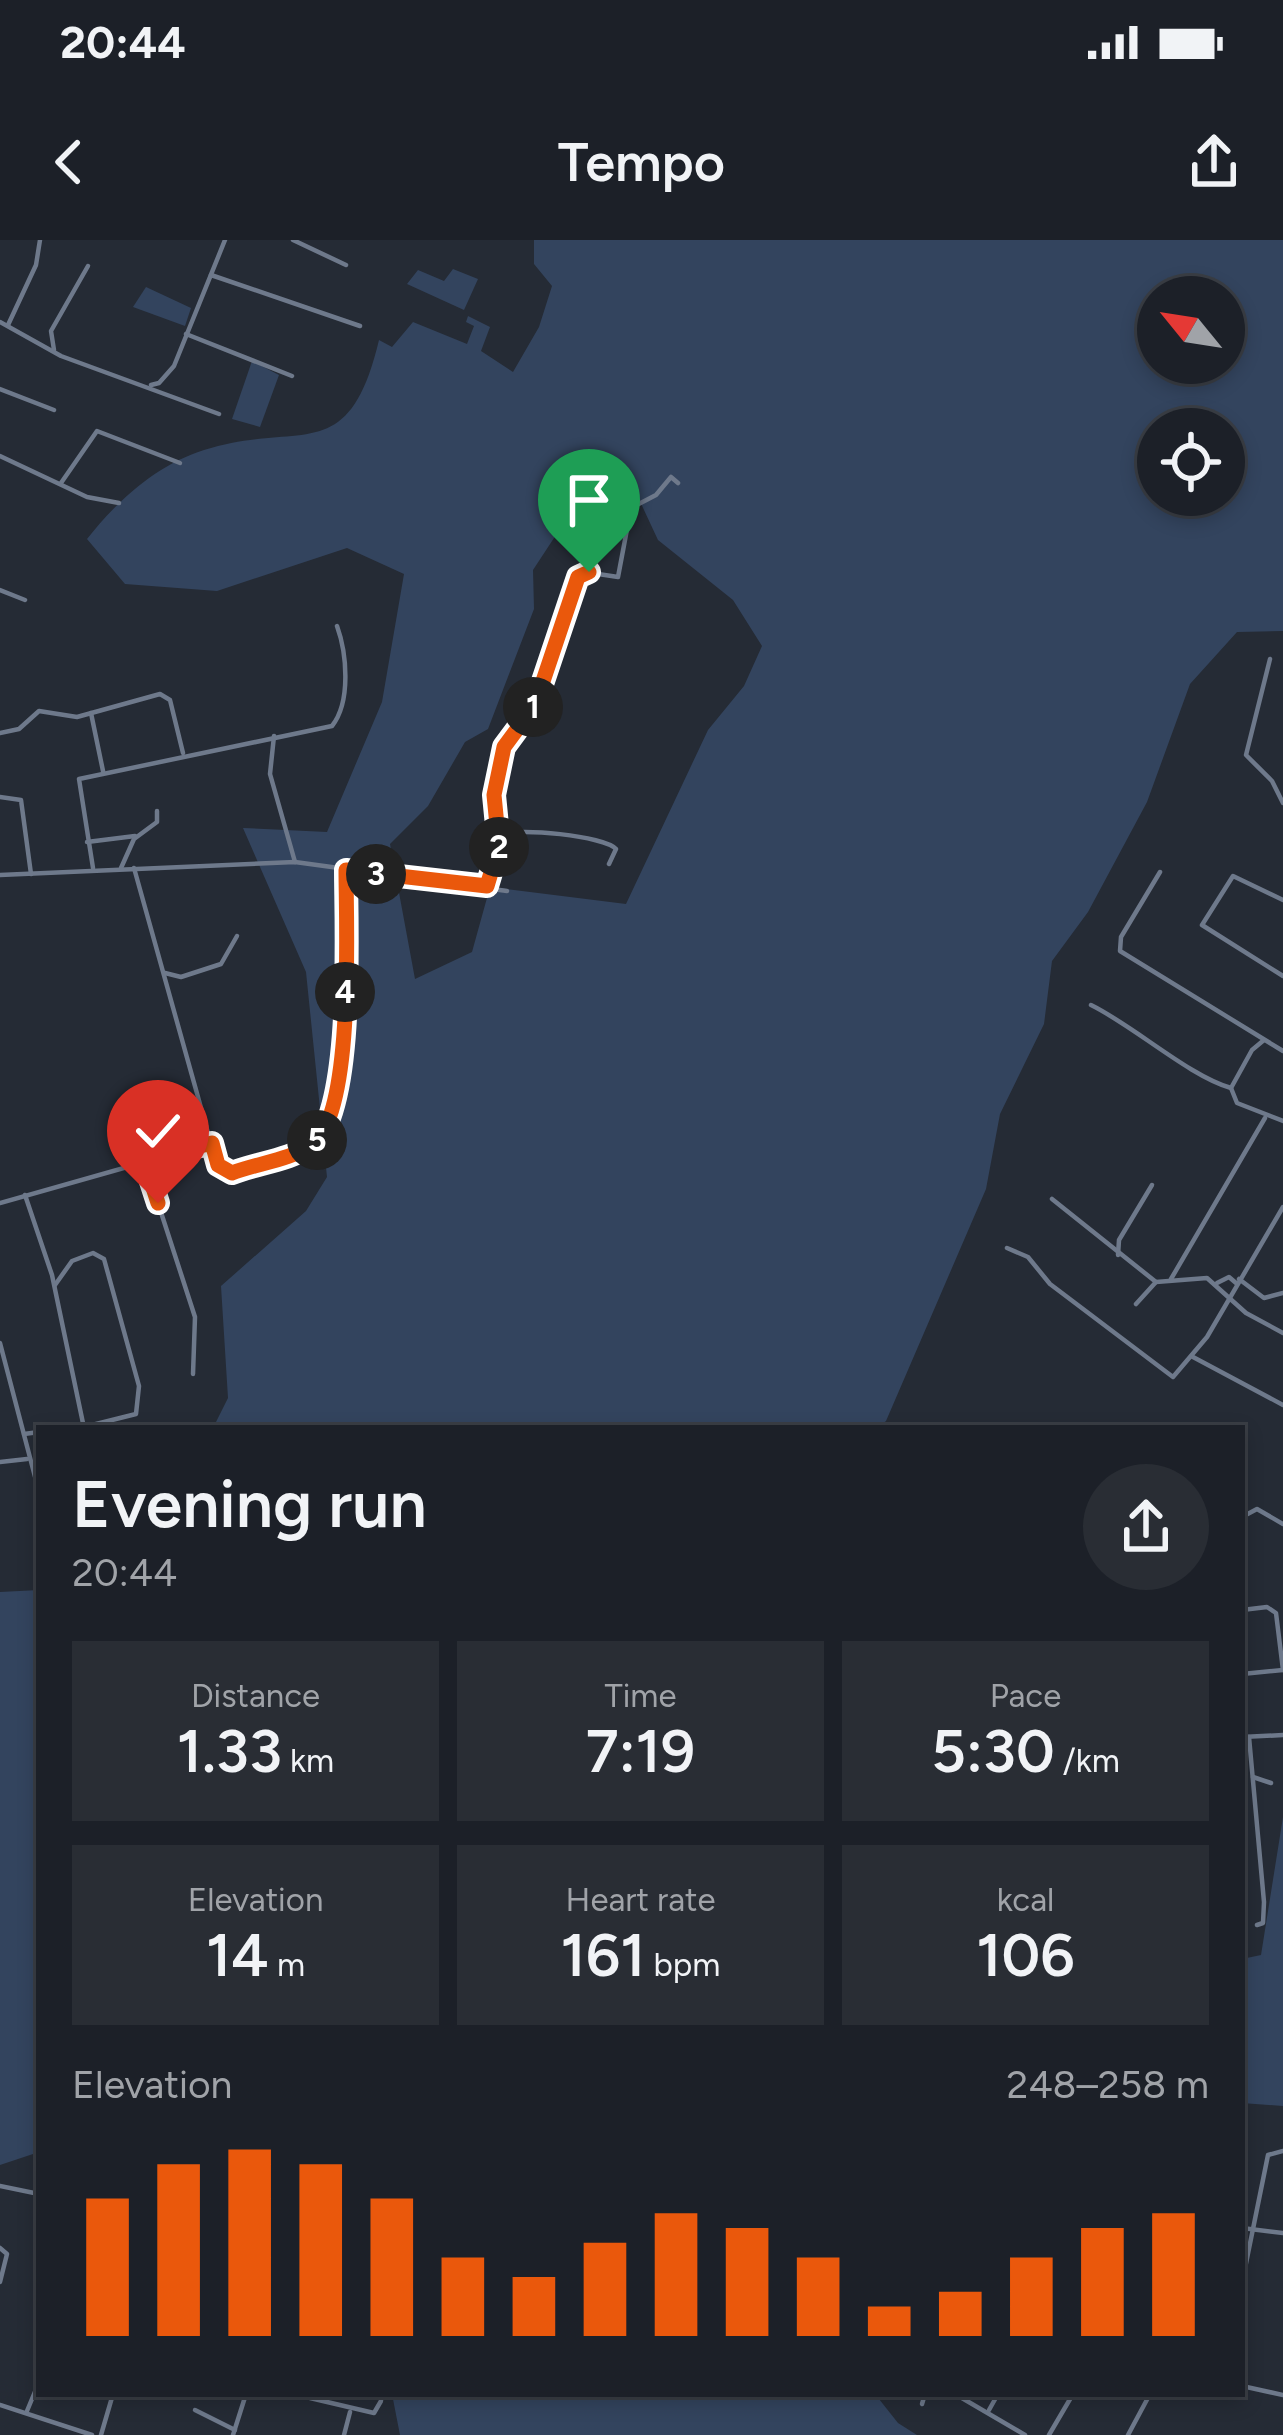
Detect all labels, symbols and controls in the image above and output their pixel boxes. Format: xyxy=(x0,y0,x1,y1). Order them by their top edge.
text: 20:44 xyxy=(60,15,186,69)
icon: back xyxy=(36,129,102,195)
icon: share xyxy=(1181,129,1247,195)
text: Tempo xyxy=(558,130,725,195)
north arrow xyxy=(1137,276,1245,384)
map controls xyxy=(1137,276,1245,516)
button: locate xyxy=(1137,408,1245,516)
pin xyxy=(538,449,640,572)
icon: arrive xyxy=(556,467,622,533)
pin: 1 xyxy=(503,677,563,737)
text: 1 xyxy=(526,687,540,726)
pin: 2 xyxy=(469,817,529,877)
text: 2 xyxy=(489,827,509,866)
pin: 3 xyxy=(346,844,406,904)
text: 3 xyxy=(367,854,385,893)
pin: 4 xyxy=(315,962,375,1022)
text: 4 xyxy=(335,972,355,1011)
pin xyxy=(107,1080,209,1203)
icon: check xyxy=(125,1098,191,1164)
pin: 5 xyxy=(287,1110,347,1170)
text: 5 xyxy=(307,1120,327,1159)
text: Evening run xyxy=(72,1464,427,1544)
button: share xyxy=(1083,1464,1209,1590)
text: 20:44 xyxy=(72,1549,177,1596)
text: Distance xyxy=(191,1676,320,1715)
text: Time xyxy=(605,1676,676,1715)
text: Pace xyxy=(990,1676,1061,1715)
text: 1.33 xyxy=(177,1715,282,1787)
text: 7:19 xyxy=(586,1715,695,1787)
text: 5:30 xyxy=(931,1715,1055,1787)
text: km xyxy=(282,1741,334,1780)
text: /km xyxy=(1055,1741,1120,1780)
text: Elevation xyxy=(188,1880,323,1919)
text: Heart rate xyxy=(566,1880,715,1919)
text: kcal xyxy=(997,1880,1054,1919)
text: 14 xyxy=(206,1919,269,1991)
text: 161 xyxy=(561,1919,645,1991)
text: 106 xyxy=(976,1919,1075,1991)
text: m xyxy=(269,1945,305,1984)
text: bpm xyxy=(645,1945,720,1984)
text: Elevation xyxy=(72,2061,232,2108)
text: 248–258 m xyxy=(1007,2061,1209,2108)

